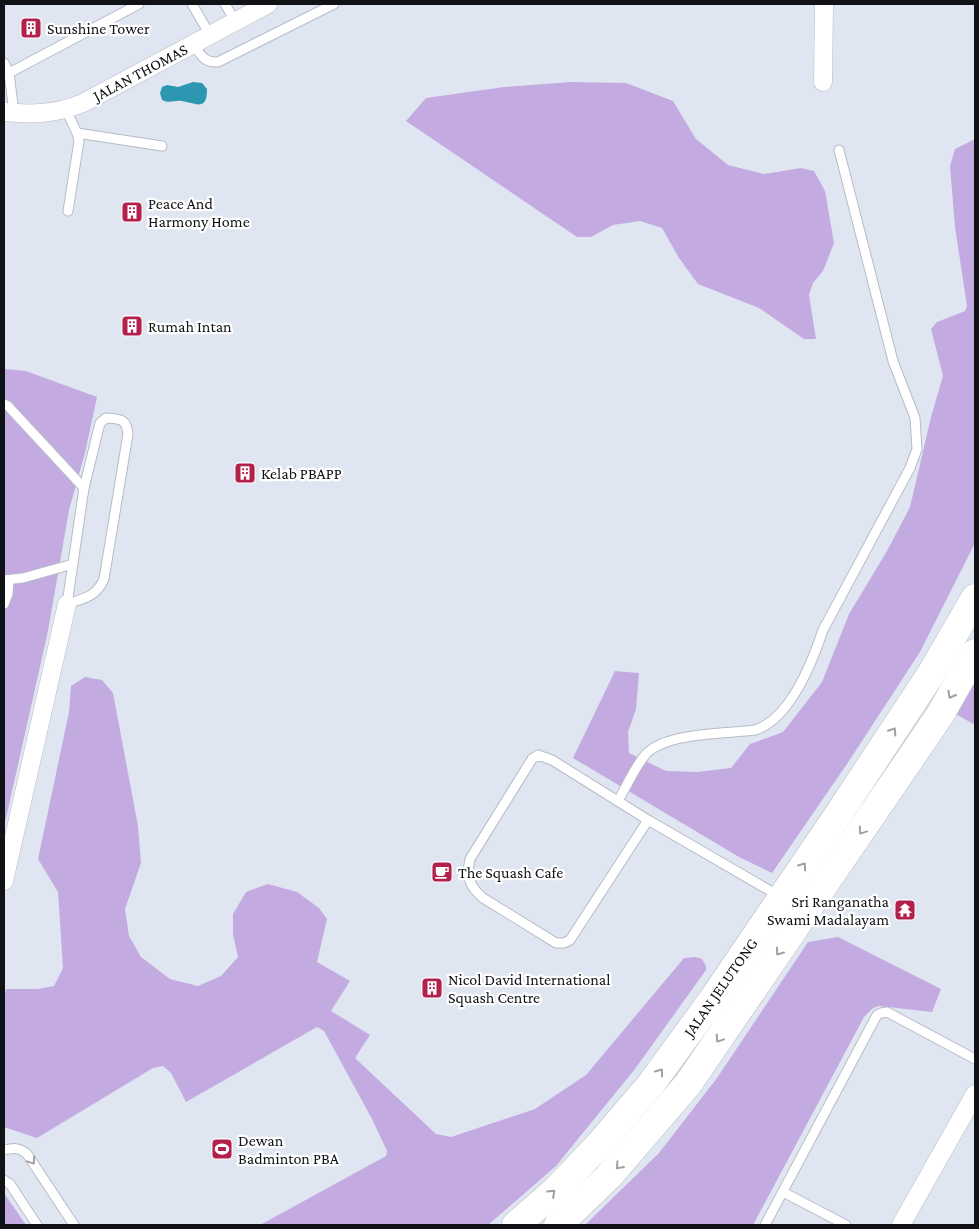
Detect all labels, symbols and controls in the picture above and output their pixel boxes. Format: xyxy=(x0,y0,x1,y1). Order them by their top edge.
building icon: Sunshine Tower xyxy=(19,16,43,40)
place label: Sunshine Tower xyxy=(47,20,150,37)
street label: JALAN THOMAS xyxy=(88,40,191,106)
place label: Peace And Harmony Home xyxy=(148,195,250,231)
building icon: Peace And Harmony Home xyxy=(120,200,144,224)
building icon: Rumah Intan xyxy=(120,314,144,338)
place label: Rumah Intan xyxy=(148,318,232,335)
building icon: Kelab PBAPP xyxy=(233,461,257,485)
place label: Kelab PBAPP xyxy=(261,465,342,482)
one-way arrow xyxy=(947,690,957,699)
one-way arrow xyxy=(887,727,896,737)
one-way arrow xyxy=(859,825,868,835)
cafe icon: The Squash Cafe xyxy=(430,860,454,884)
one-way arrow xyxy=(797,862,806,872)
place label: The Squash Cafe xyxy=(458,864,563,882)
place label: Sri Ranganatha Swami Madalayam xyxy=(767,893,890,929)
temple icon: Sri Ranganatha Swami Madalayam xyxy=(893,898,917,922)
street label: JALAN JELUTONG xyxy=(679,935,762,1042)
one-way arrow xyxy=(776,946,785,956)
place label: Nicol David International Squash Centre xyxy=(448,971,610,1007)
building icon: Nicol David International Squash Centre xyxy=(420,976,444,1000)
one-way arrow xyxy=(716,1033,725,1042)
one-way arrow xyxy=(654,1068,663,1077)
place label: Dewan Badminton PBA xyxy=(238,1132,340,1167)
sports icon: Dewan Badminton PBA xyxy=(210,1137,234,1161)
one-way arrow xyxy=(26,1156,35,1165)
one-way arrow xyxy=(615,1160,624,1169)
one-way arrow xyxy=(547,1190,556,1199)

